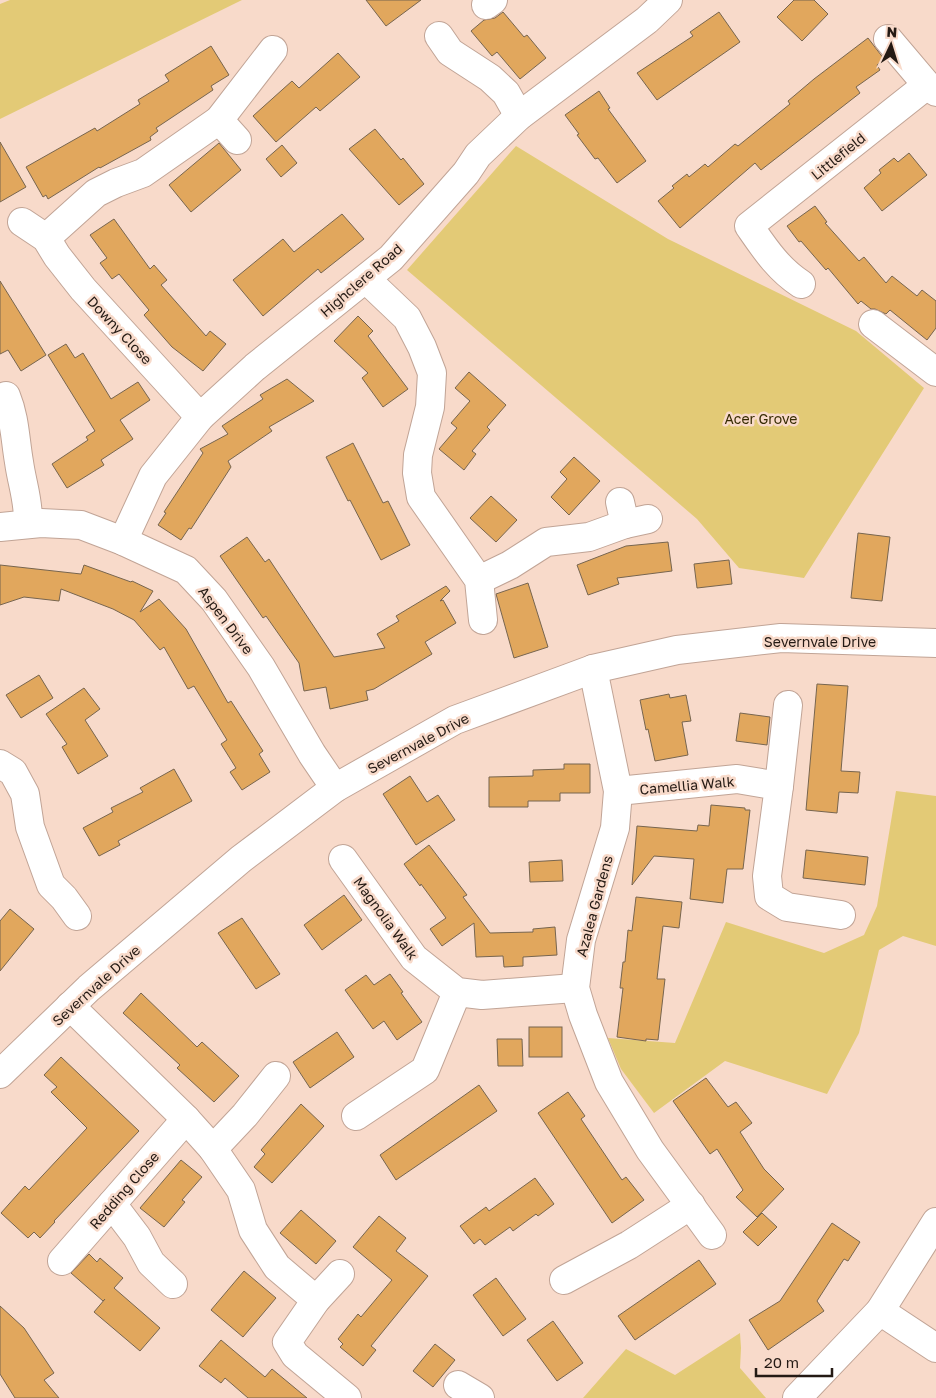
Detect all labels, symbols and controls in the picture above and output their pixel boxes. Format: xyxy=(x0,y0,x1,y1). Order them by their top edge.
north arrow xyxy=(866,20,916,70)
text: N xyxy=(886,23,898,40)
street label: Littlefield xyxy=(807,129,869,183)
street label: Highclere Road xyxy=(317,240,405,320)
street label: Downy Close xyxy=(84,292,156,368)
park label: Acer Grove xyxy=(725,410,797,427)
street label: Aspen Drive xyxy=(195,583,257,657)
street label: Severnvale Drive xyxy=(764,633,876,650)
street label: Severnvale Drive xyxy=(364,709,472,777)
street label: Camellia Walk xyxy=(639,772,735,798)
street label: Azalea Gardens xyxy=(572,853,616,959)
street label: Magnolia Walk xyxy=(350,873,422,963)
street label: Severnvale Drive xyxy=(49,941,143,1029)
street label: Redding Close xyxy=(86,1148,162,1232)
scale bar xyxy=(756,1346,832,1378)
text: 20 m xyxy=(764,1353,799,1371)

